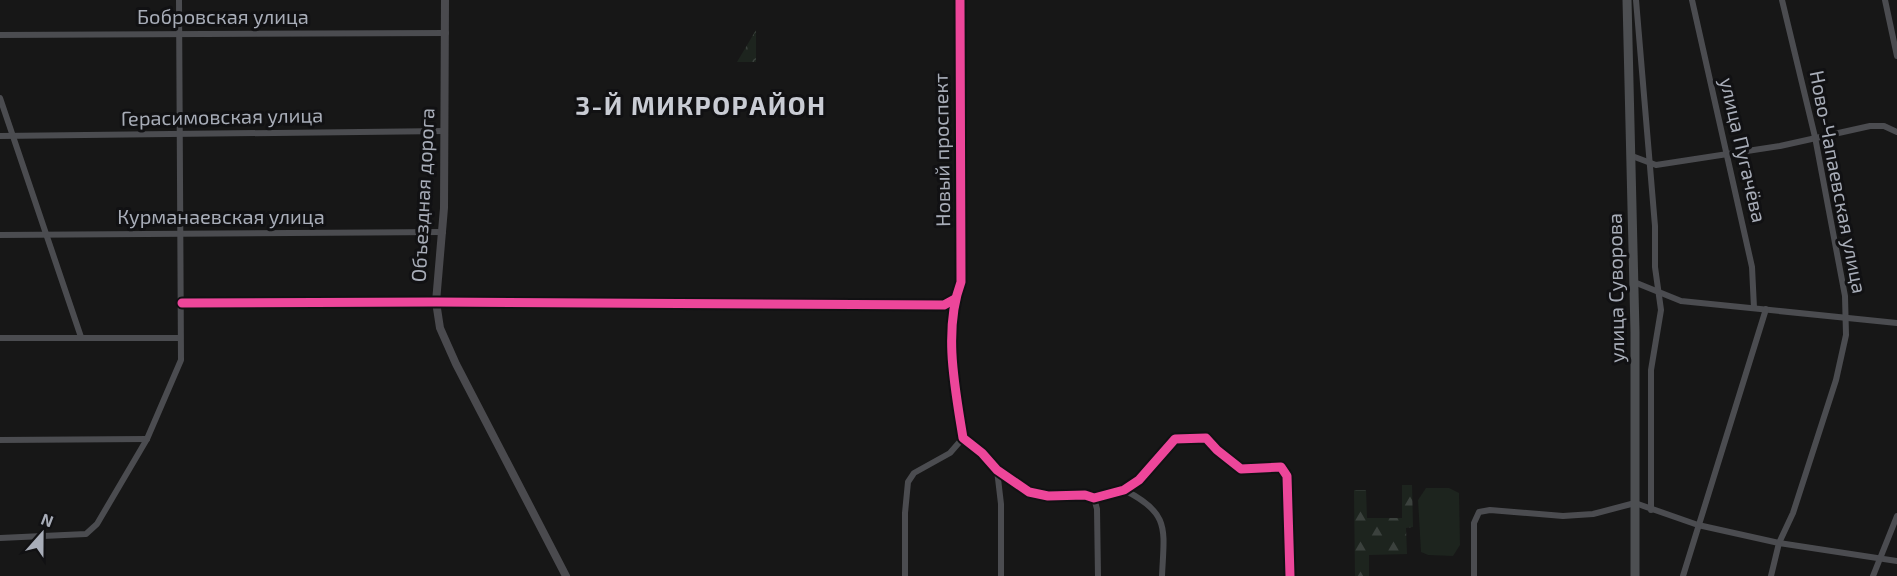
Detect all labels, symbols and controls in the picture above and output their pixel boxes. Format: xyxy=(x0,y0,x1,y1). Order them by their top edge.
street label: Бобровская улица xyxy=(137,4,309,29)
street label: Ново-Чапаевская улица xyxy=(1805,68,1872,296)
street label: Новый проспект xyxy=(928,73,954,227)
street label: улица Пугачёва xyxy=(1715,75,1772,225)
district label: 3-Й МИКРОРАЙОН xyxy=(575,89,827,120)
street label: Герасимовская улица xyxy=(121,102,323,131)
street label: Объездная дорога xyxy=(405,107,439,283)
street label: Курманаевская улица xyxy=(117,204,325,229)
street label: улица Суворова xyxy=(1602,213,1629,363)
north arrow xyxy=(12,504,72,564)
text: N xyxy=(39,509,56,530)

